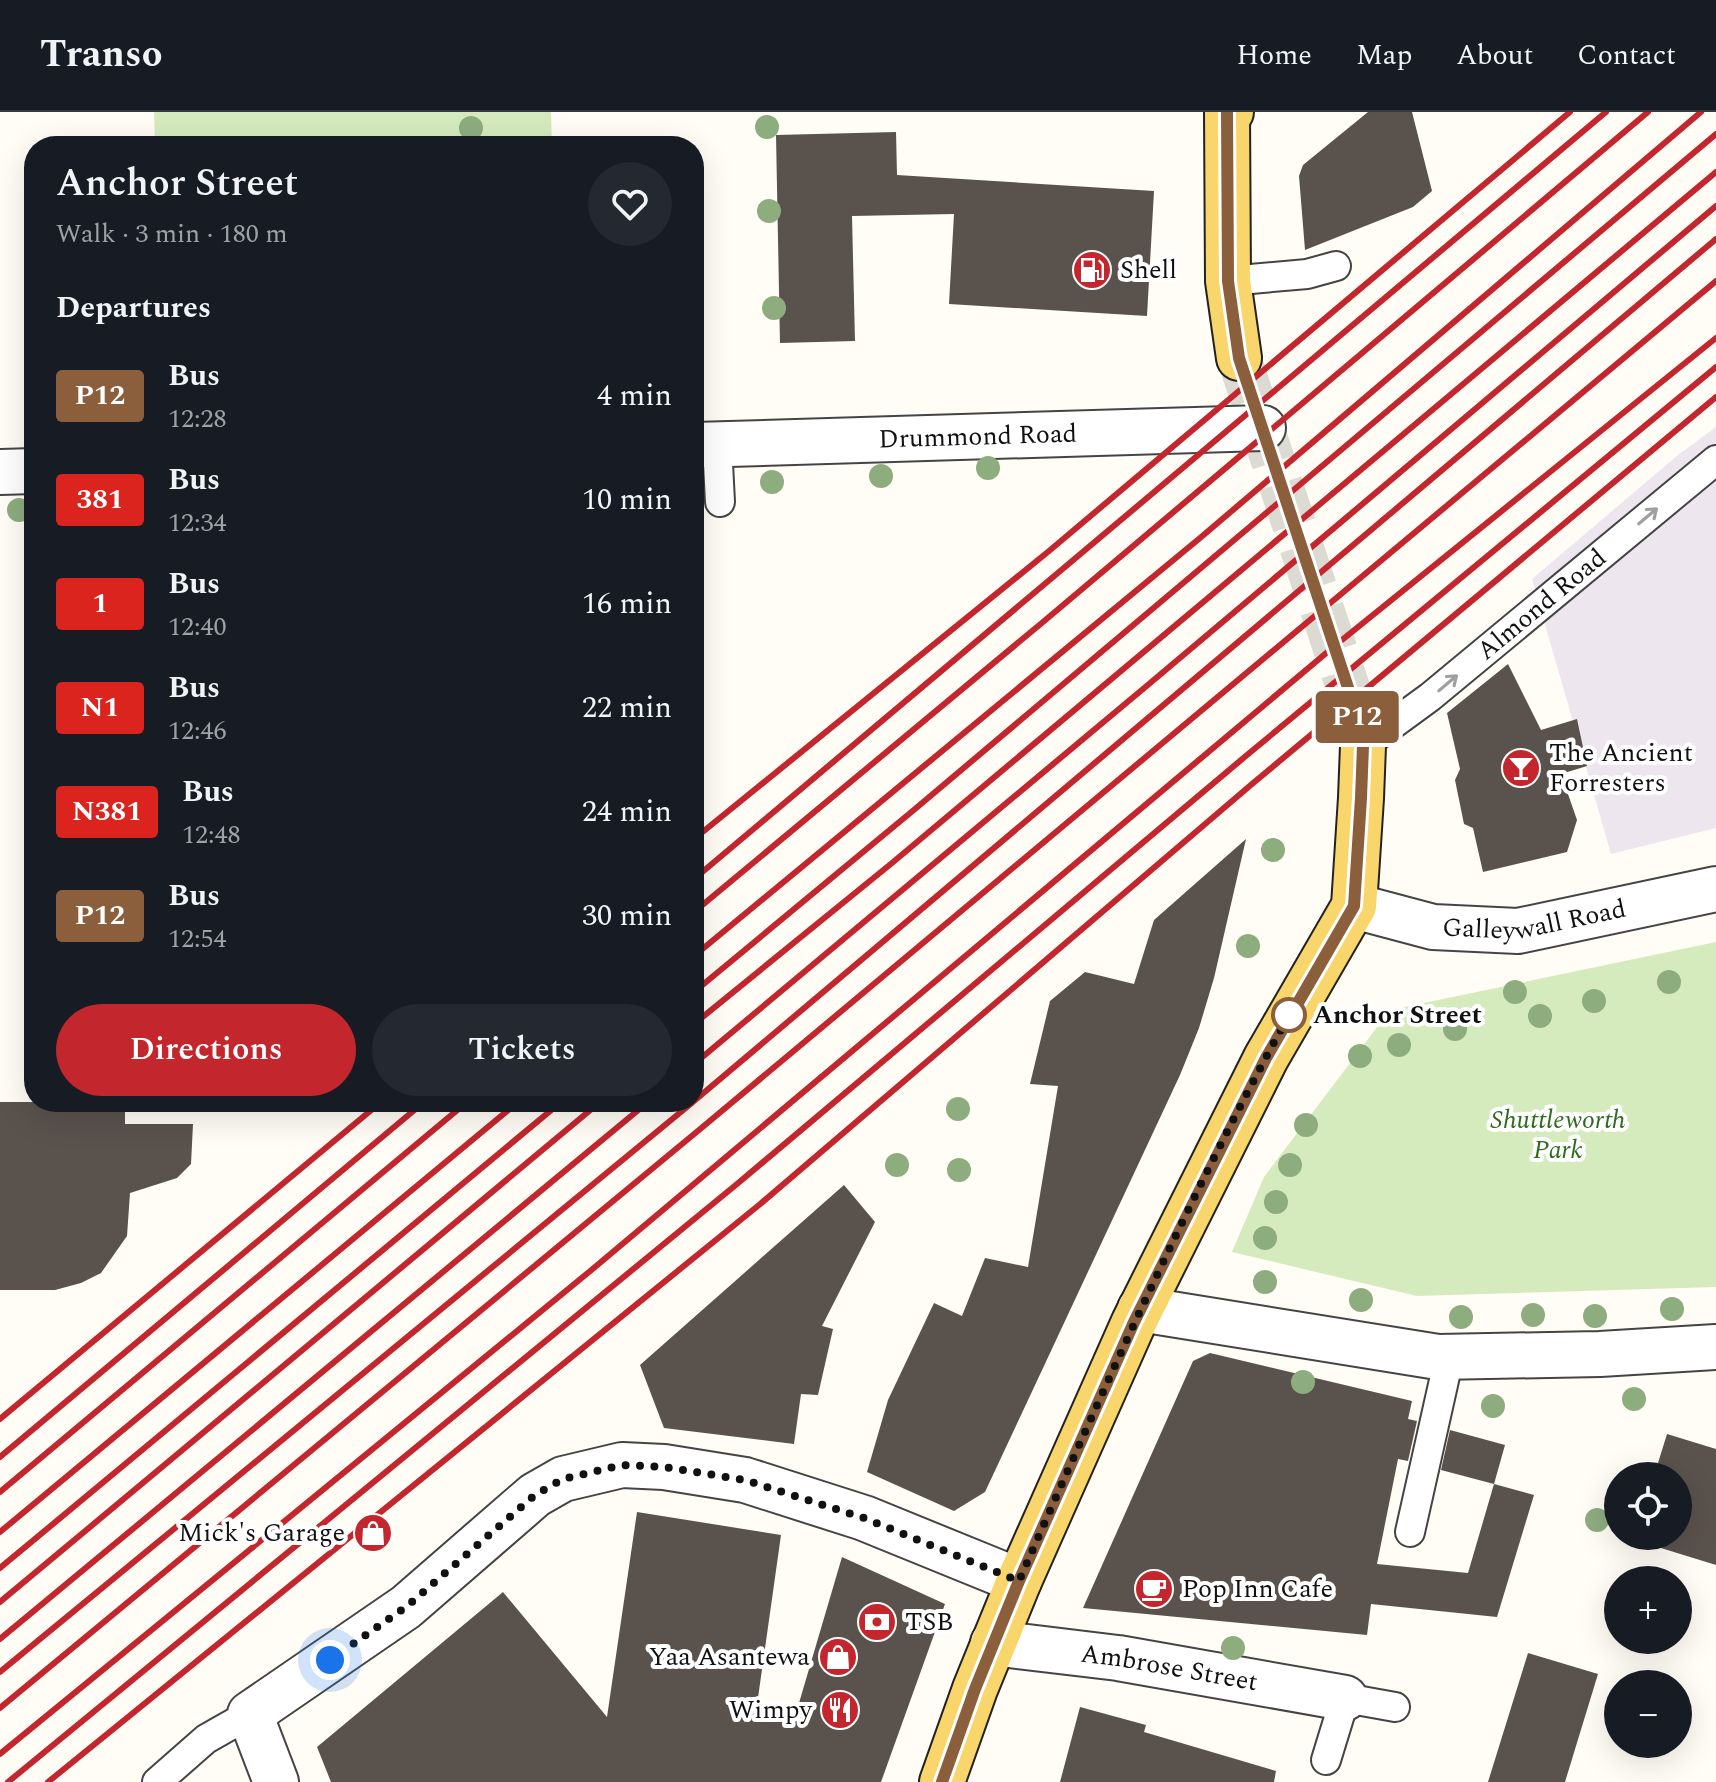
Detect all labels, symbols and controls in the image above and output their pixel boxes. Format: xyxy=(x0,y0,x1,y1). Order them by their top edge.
text: Transo xyxy=(40,26,162,84)
text: Home xyxy=(1236,34,1312,77)
text: Map xyxy=(1356,34,1412,77)
text: About xyxy=(1456,34,1533,77)
text: Contact xyxy=(1577,34,1676,77)
text: Anchor Street xyxy=(56,155,298,213)
button: heart xyxy=(588,162,672,246)
text: Walk · 3 min · 180 m xyxy=(56,214,288,254)
fuel station icon: Shell xyxy=(1071,249,1113,291)
place label: Shell xyxy=(1120,250,1177,290)
text: Departures xyxy=(56,285,211,331)
text: Bus xyxy=(168,353,220,399)
text: 4 min xyxy=(597,373,672,419)
text: P12 xyxy=(75,374,125,417)
text: 12:28 xyxy=(168,399,227,439)
street label: Drummond Road xyxy=(878,414,1078,459)
text: Bus xyxy=(168,457,220,503)
text: 10 min xyxy=(582,477,672,523)
text: 381 xyxy=(76,478,124,521)
text: 12:34 xyxy=(168,503,227,543)
one-way arrow xyxy=(1637,507,1657,525)
street label: Almond Road xyxy=(1468,539,1615,670)
text: Bus xyxy=(168,561,220,607)
text: 16 min xyxy=(582,581,672,627)
text: 1 xyxy=(92,582,108,625)
text: 12:40 xyxy=(168,607,227,647)
text: Bus xyxy=(168,665,220,711)
one-way arrow xyxy=(1437,674,1457,692)
text: 22 min xyxy=(582,685,672,731)
text: N1 xyxy=(81,686,119,729)
line badge: P12 xyxy=(1311,691,1403,743)
text: P12 xyxy=(1332,695,1382,738)
text: 12:46 xyxy=(168,711,227,751)
place label: The Ancient Forresters xyxy=(1549,733,1693,803)
bar icon: The Ancient Forresters xyxy=(1500,747,1542,789)
text: Bus xyxy=(182,769,234,815)
text: 24 min xyxy=(582,789,672,835)
text: N381 xyxy=(72,790,142,833)
text: 12:48 xyxy=(182,815,241,855)
text: Bus xyxy=(168,873,220,919)
street label: Galleywall Road xyxy=(1442,889,1630,951)
text: 30 min xyxy=(582,893,672,939)
text: P12 xyxy=(75,894,125,937)
text: 12:54 xyxy=(168,919,227,959)
place label: Anchor Street xyxy=(1313,995,1482,1035)
marker: Anchor Street xyxy=(1272,998,1306,1032)
button: Directions xyxy=(56,1004,356,1096)
button: Tickets xyxy=(372,1004,672,1096)
park label: Shuttleworth Park xyxy=(1490,1100,1626,1170)
map controls xyxy=(1604,1462,1692,1758)
button: locate xyxy=(1604,1462,1692,1550)
shop icon: Mick's Garage xyxy=(352,1512,394,1554)
place label: Mick's Garage xyxy=(178,1513,345,1553)
button: + xyxy=(1604,1566,1692,1654)
cafe icon: Pop Inn Cafe xyxy=(1133,1568,1175,1610)
place label: Pop Inn Cafe xyxy=(1182,1569,1333,1609)
bank icon: TSB xyxy=(856,1601,898,1643)
place label: TSB xyxy=(905,1602,953,1642)
street label: Ambrose Street xyxy=(1078,1634,1261,1702)
shop icon: Yaa Asantewa xyxy=(817,1636,859,1678)
place label: Yaa Asantewa xyxy=(649,1637,810,1677)
your location xyxy=(310,1640,350,1680)
button: − xyxy=(1604,1670,1692,1758)
restaurant icon: Wimpy xyxy=(819,1689,861,1731)
place label: Wimpy xyxy=(729,1690,814,1730)

